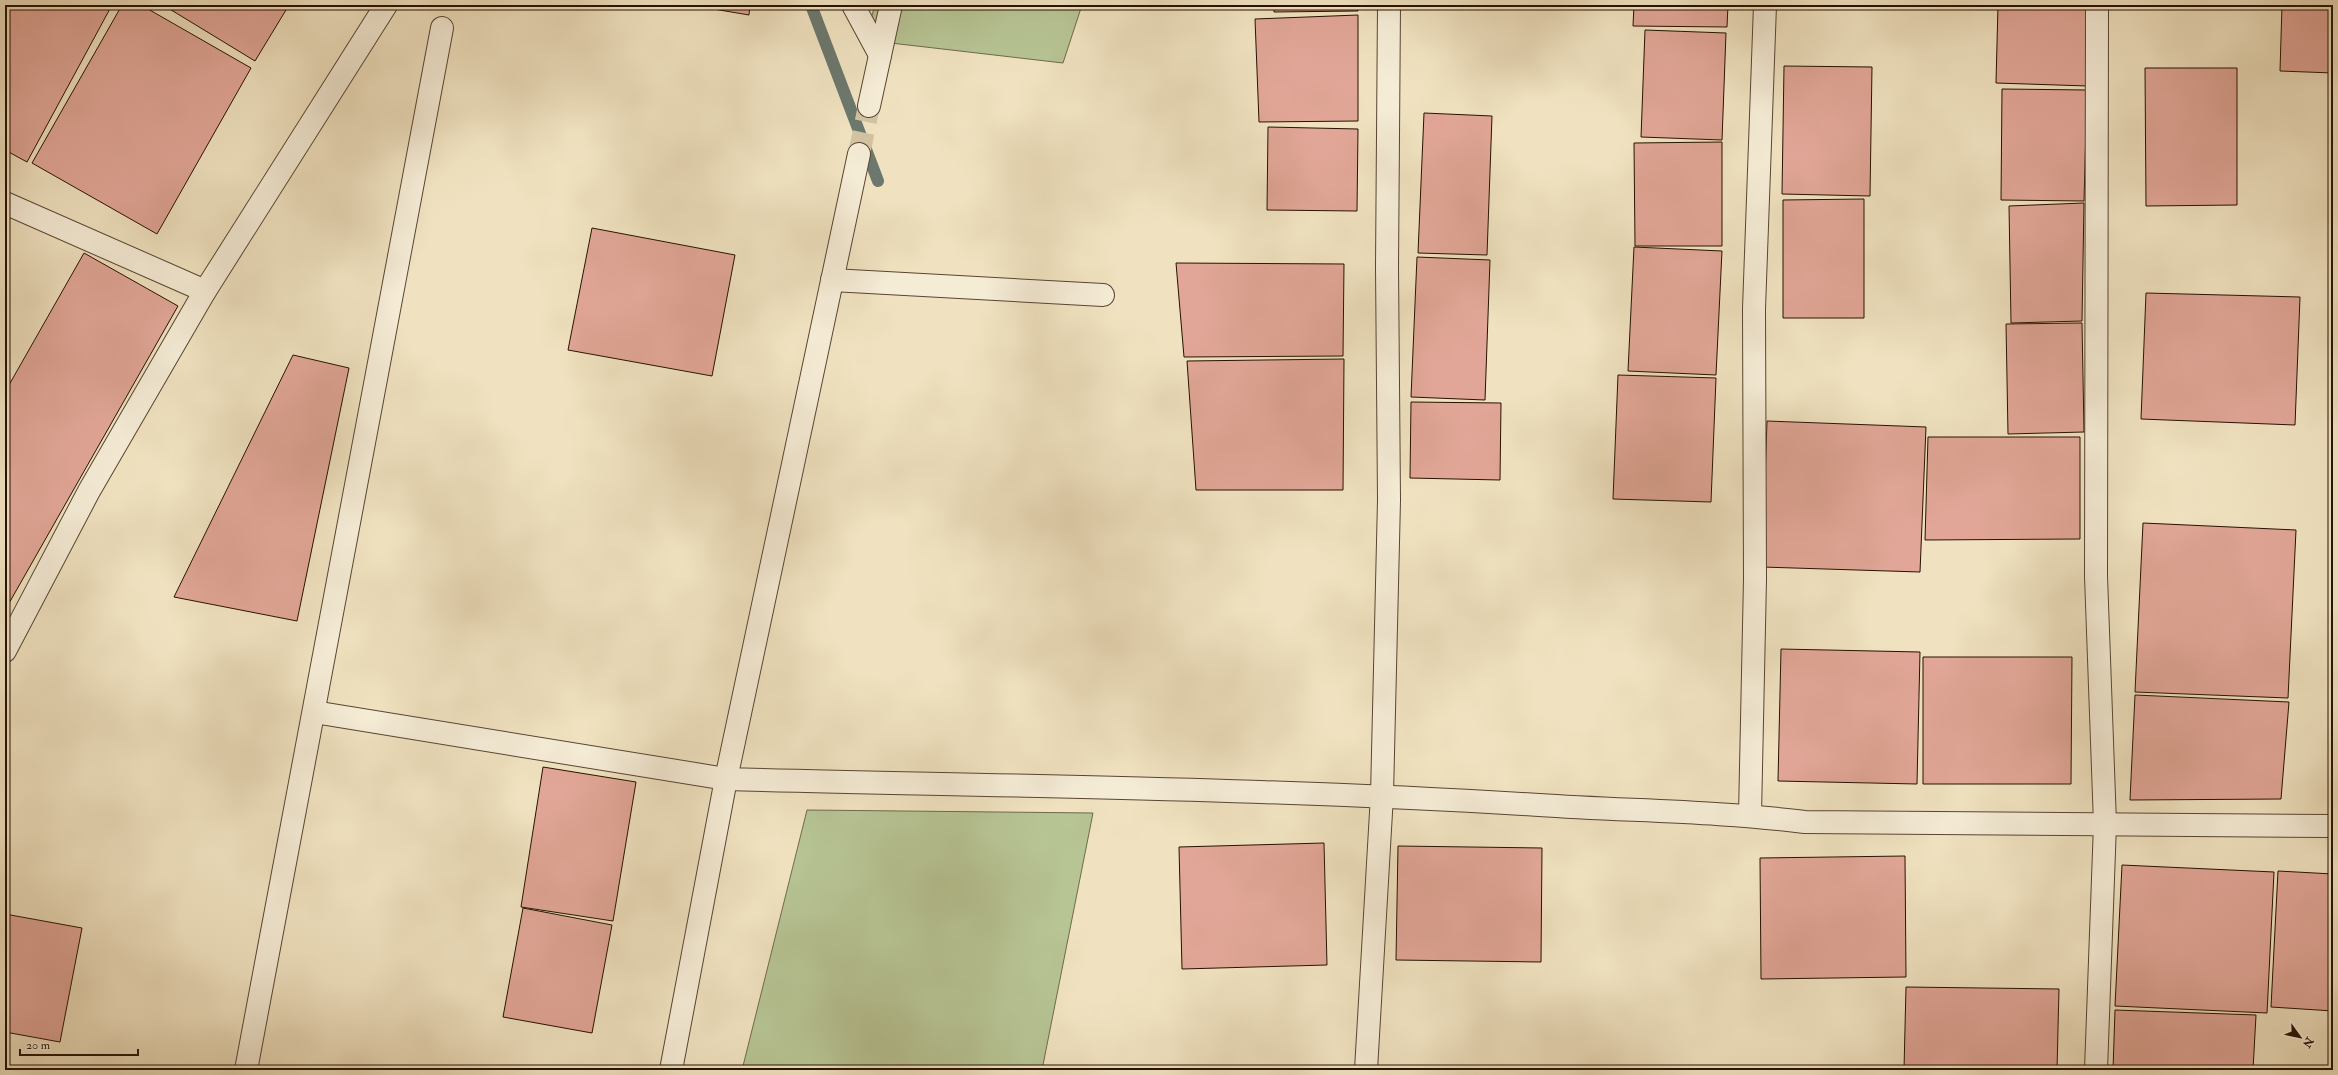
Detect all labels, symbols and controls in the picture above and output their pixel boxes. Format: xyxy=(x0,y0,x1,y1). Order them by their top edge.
north arrow xyxy=(2280,1017,2320,1057)
scale bar xyxy=(20,1031,138,1057)
text: N xyxy=(2299,1034,2317,1051)
text: 20 m xyxy=(26,1038,51,1053)

